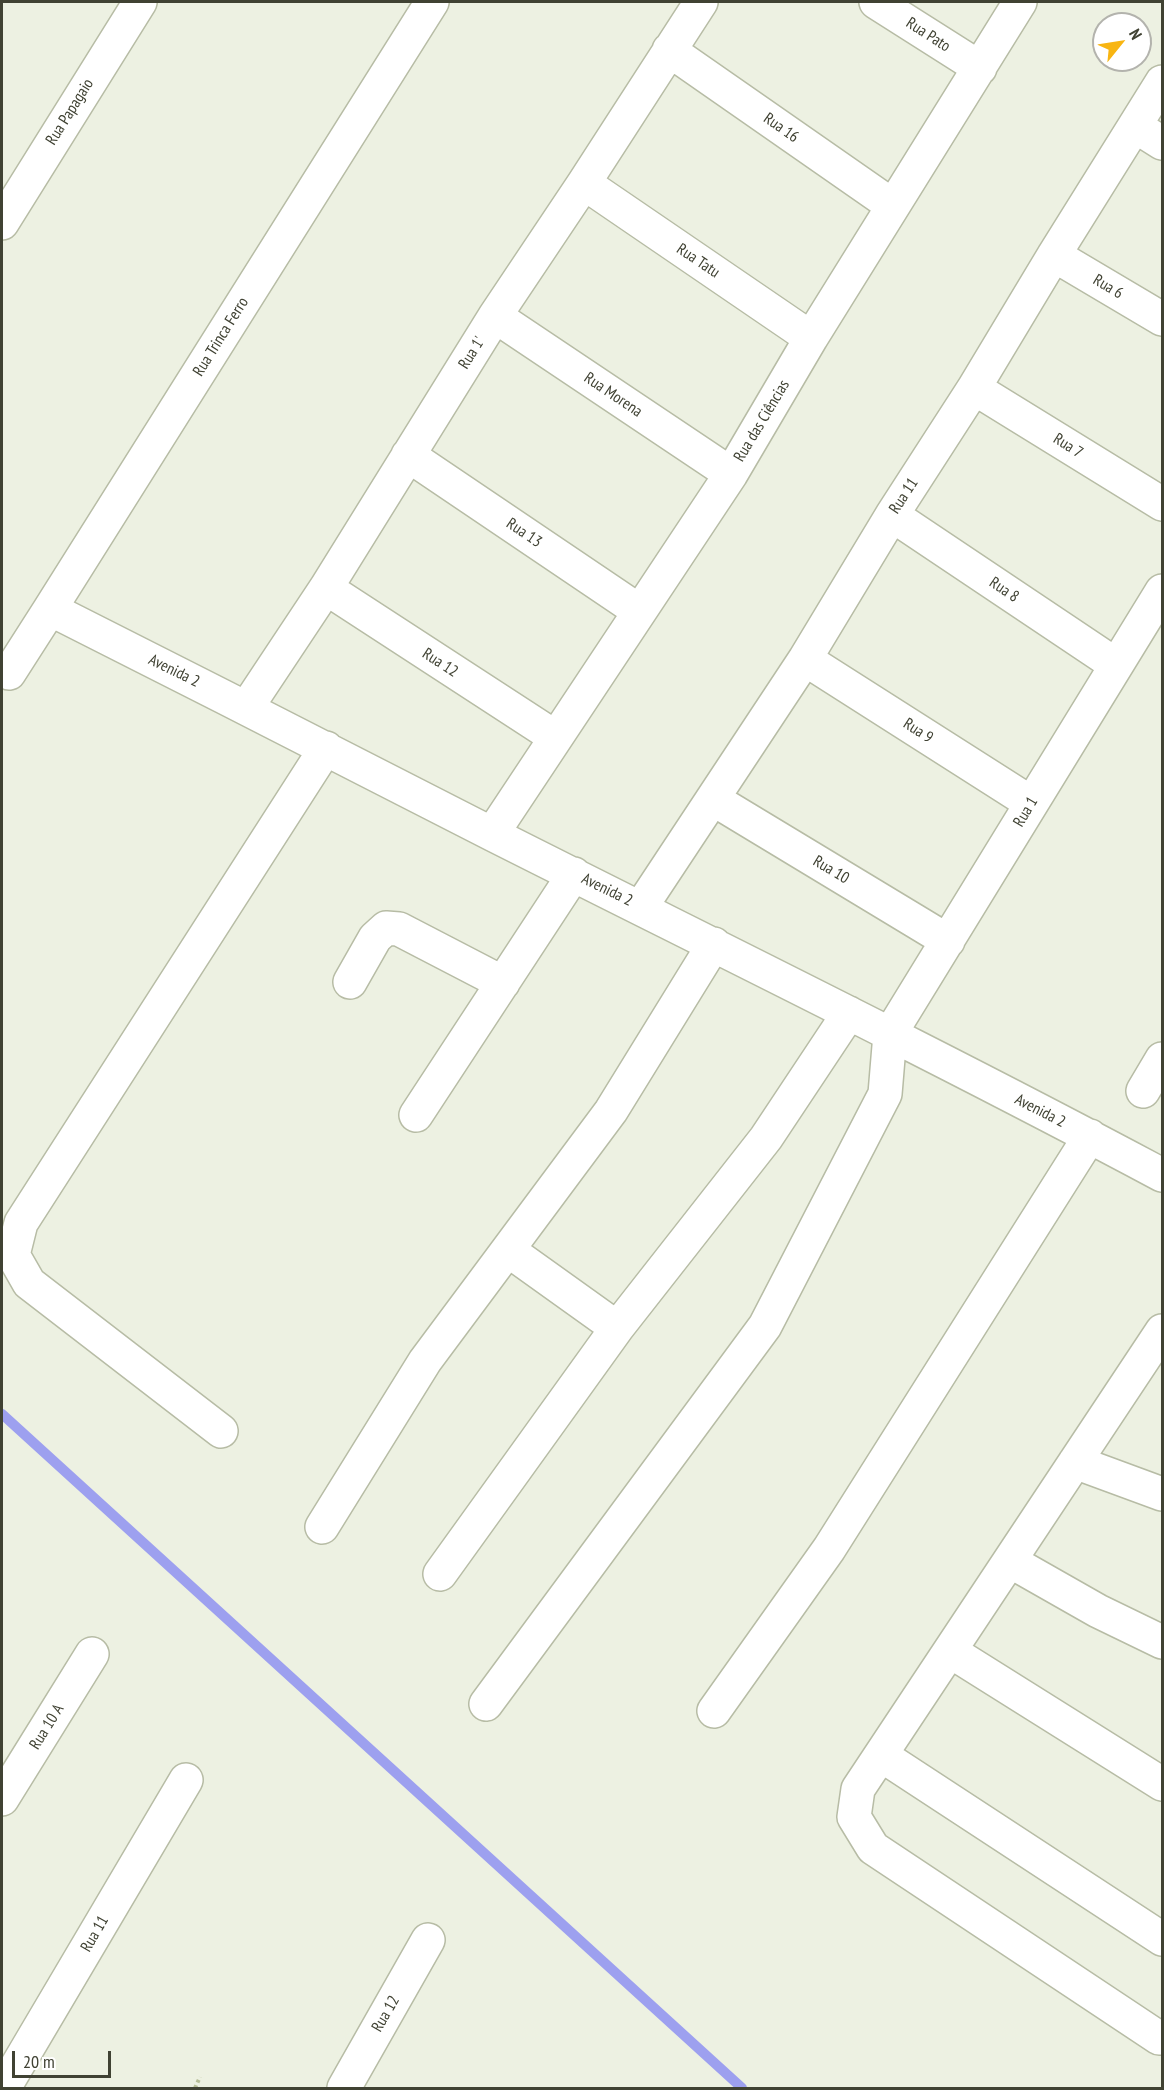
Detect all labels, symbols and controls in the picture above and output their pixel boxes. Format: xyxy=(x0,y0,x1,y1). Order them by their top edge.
north arrow xyxy=(1092,12,1152,72)
street label: Rua Pato xyxy=(902,14,954,56)
text: N xyxy=(1125,25,1147,43)
street label: Rua Papagaio xyxy=(42,75,98,149)
street label: Rua 16 xyxy=(760,109,802,147)
street label: Rua Tatu xyxy=(673,240,723,282)
street label: Rua 6 xyxy=(1090,271,1126,303)
street label: Rua Trinca Ferro xyxy=(189,294,253,380)
street label: Rua 1' xyxy=(455,333,489,373)
street label: Rua Morena xyxy=(580,369,646,421)
street label: Rua das Ciências xyxy=(730,377,794,465)
street label: Rua 7 xyxy=(1050,429,1086,463)
street label: Rua 11 xyxy=(885,474,923,518)
street label: Rua 13 xyxy=(503,514,545,552)
street label: Rua 8 xyxy=(986,573,1022,607)
street label: Rua 12 xyxy=(418,644,462,682)
street label: Avenida 2 xyxy=(145,650,203,692)
street label: Rua 9 xyxy=(900,714,936,748)
street label: Rua 1 xyxy=(1010,794,1042,830)
street label: Rua 10 xyxy=(809,852,853,888)
street label: Avenida 2 xyxy=(578,869,636,911)
street label: Avenida 2 xyxy=(1011,1090,1069,1132)
street label: Rua 10 A xyxy=(26,1701,68,1753)
street label: Rua 11 xyxy=(77,1912,113,1956)
street label: Rua 12 xyxy=(368,1992,404,2036)
scale bar xyxy=(15,2039,114,2077)
text: 20 m xyxy=(23,2050,55,2073)

